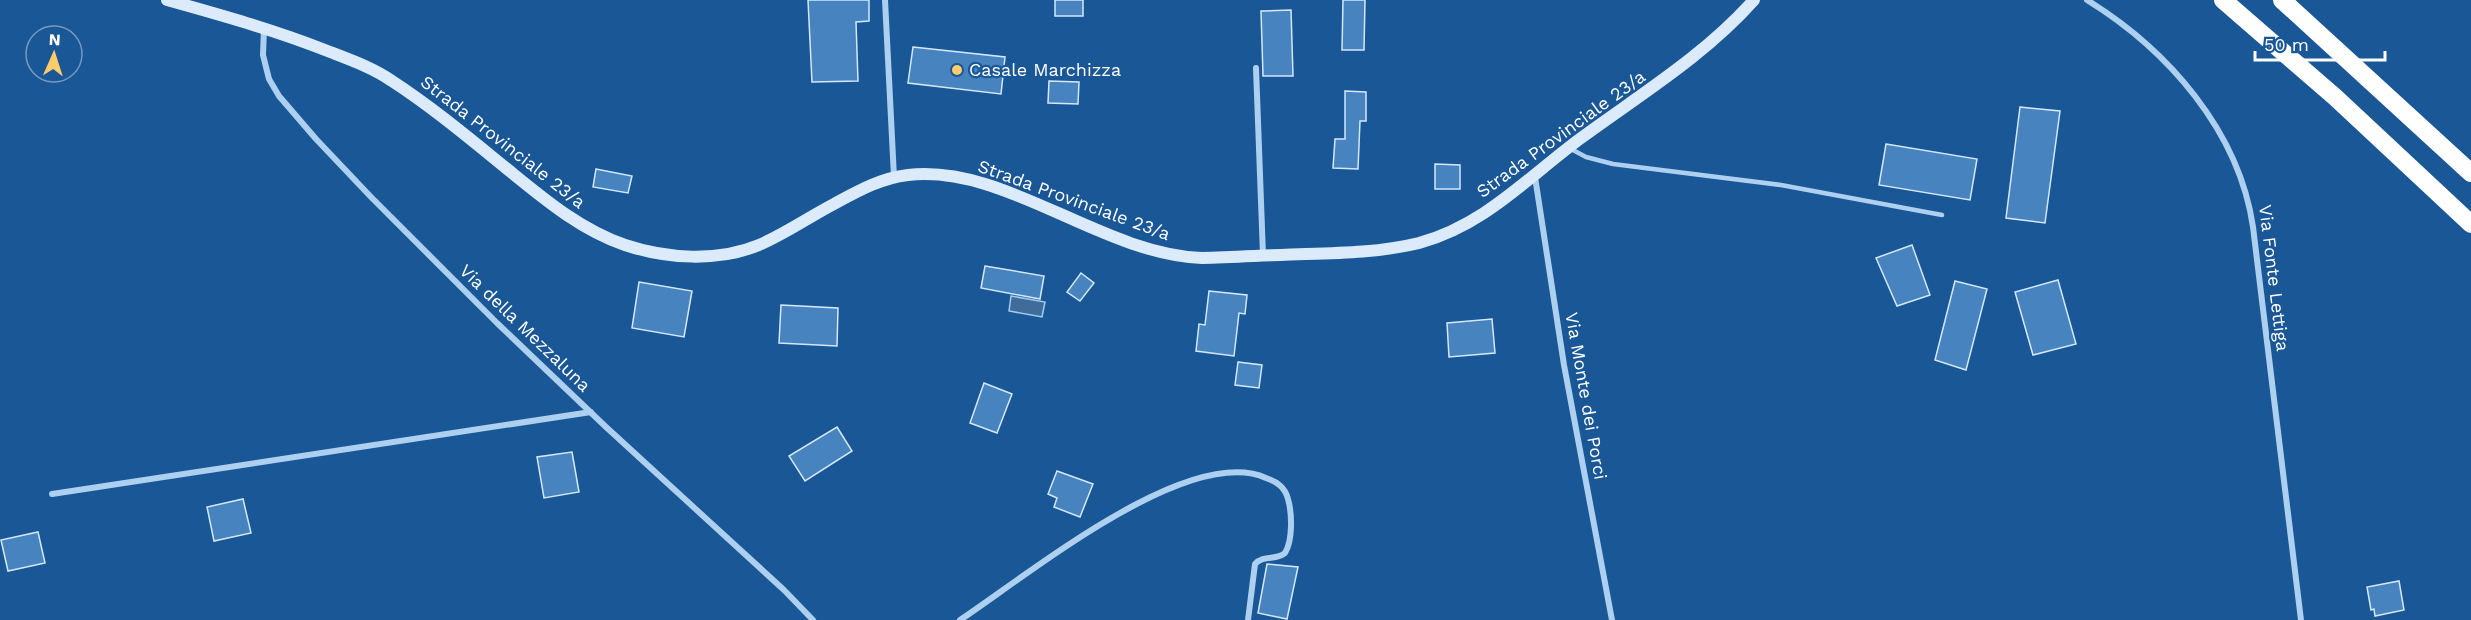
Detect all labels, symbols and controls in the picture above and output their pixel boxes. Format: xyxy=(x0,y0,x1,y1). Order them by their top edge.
north arrow xyxy=(24,24,84,84)
scale bar xyxy=(2255,24,2386,62)
text: N xyxy=(48,30,61,49)
text: 50 m xyxy=(2264,34,2309,55)
place label: Casale Marchizza xyxy=(969,59,1121,80)
marker: Casale Marchizza xyxy=(950,63,964,77)
street label: Strada Provinciale 23/a xyxy=(1472,65,1649,202)
street label: Strada Provinciale 23/a xyxy=(417,71,590,212)
street label: Strada Provinciale 23/a xyxy=(975,155,1173,244)
street label: Via Fonte Lettiga xyxy=(2255,204,2294,352)
street label: Via della Mezzaluna xyxy=(455,260,595,396)
street label: Via Monte dei Porci xyxy=(1561,311,1612,481)

